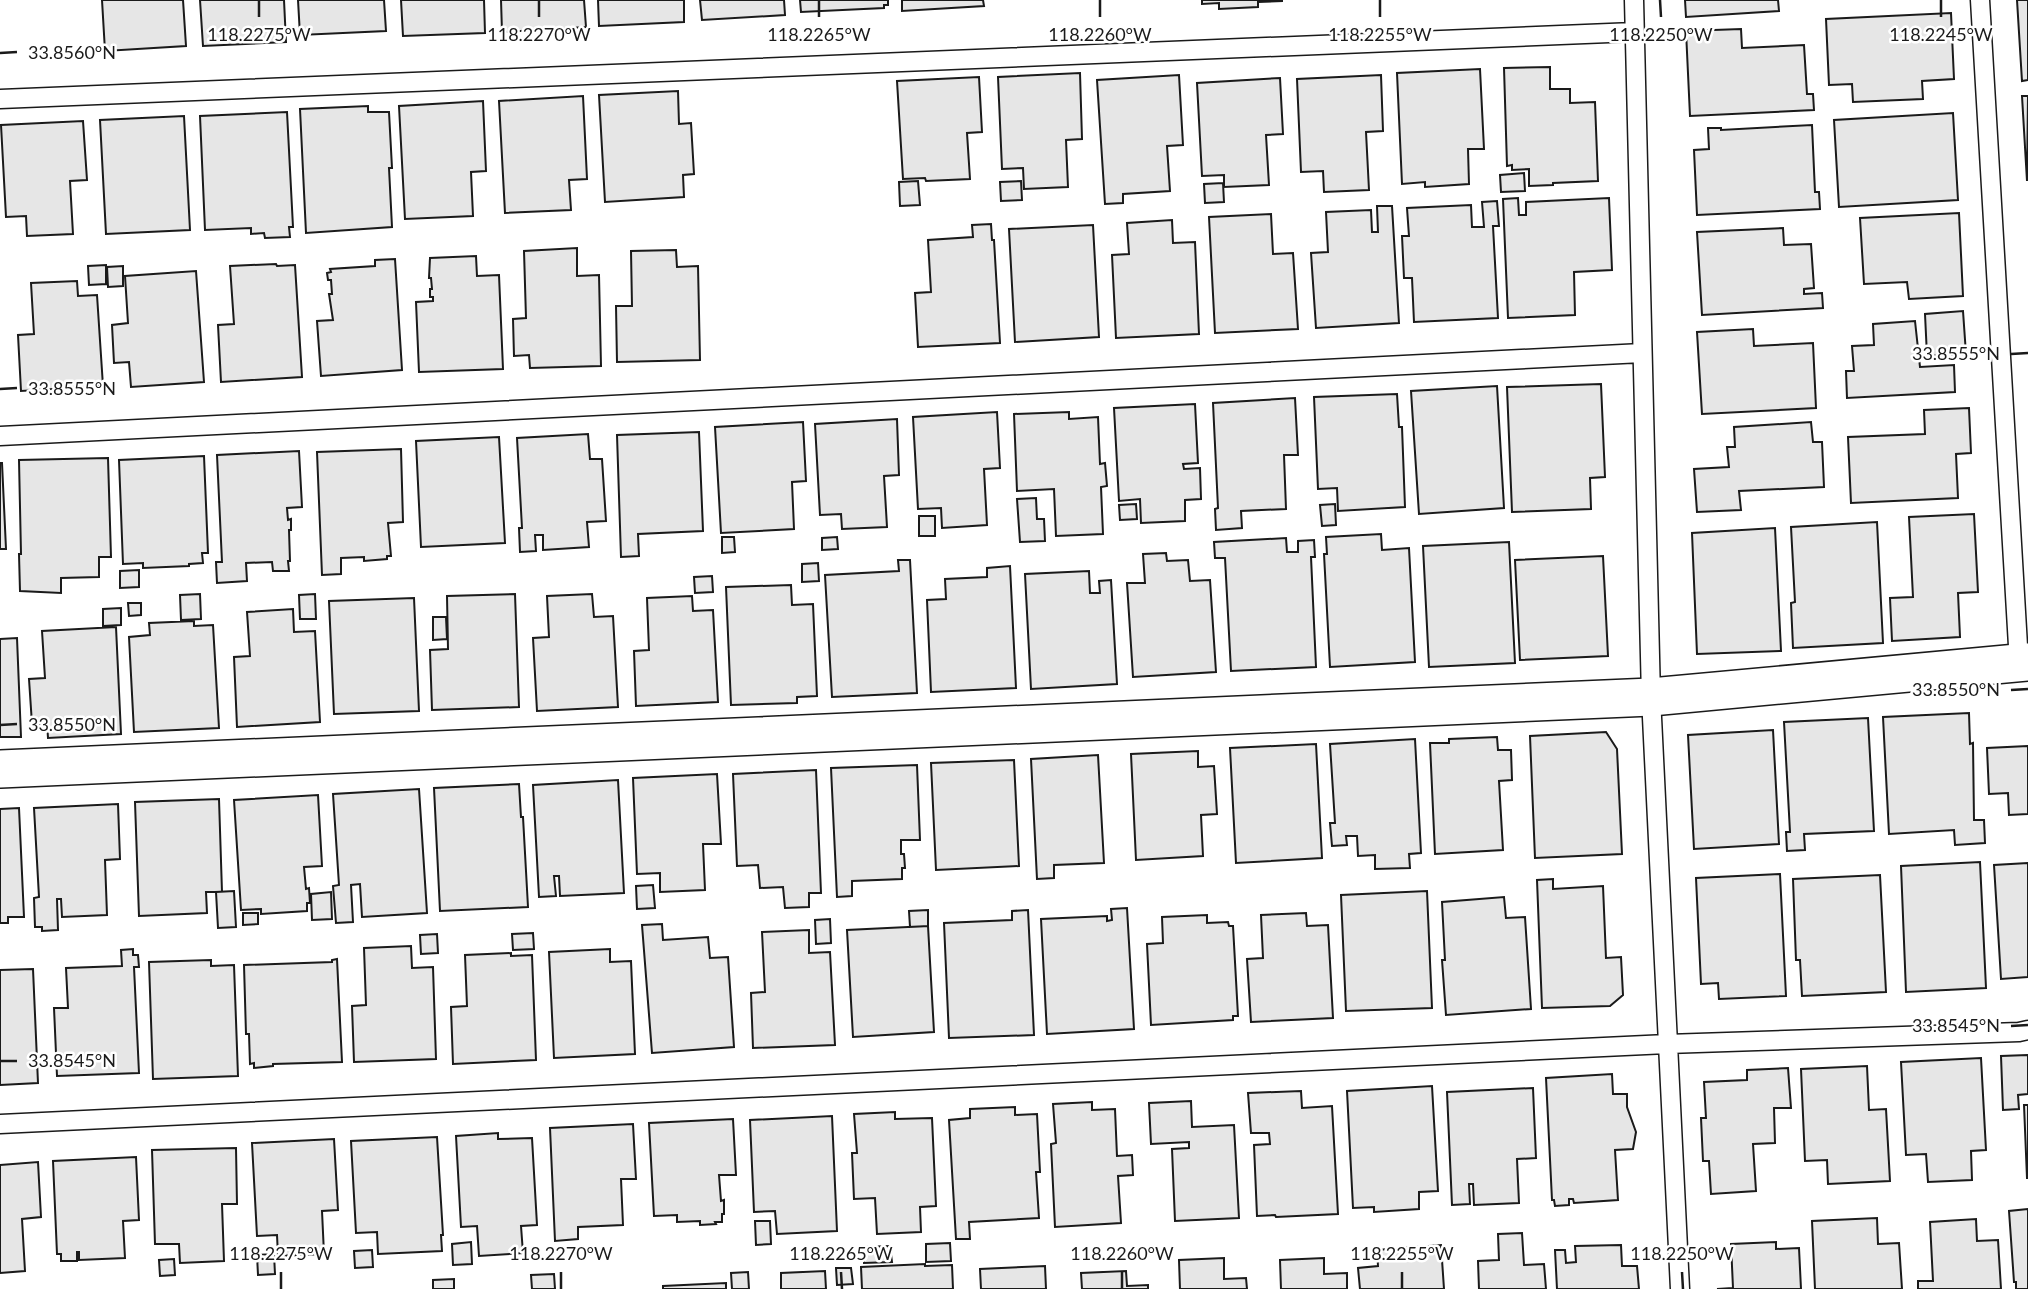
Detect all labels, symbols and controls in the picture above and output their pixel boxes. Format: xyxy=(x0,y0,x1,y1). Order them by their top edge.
text: 118.2275°W xyxy=(207,23,311,45)
text: 118.2270°W xyxy=(487,23,591,45)
text: 118.2265°W xyxy=(767,23,871,45)
text: 118.2260°W xyxy=(1048,23,1152,45)
text: 118.2255°W xyxy=(1328,23,1432,45)
text: 118.2250°W xyxy=(1609,23,1713,45)
text: 118.2245°W xyxy=(1889,23,1993,45)
text: 33.8560°N xyxy=(28,41,116,63)
text: 33.8555°N xyxy=(1912,342,2000,364)
text: 33.8555°N xyxy=(28,377,116,399)
text: 33.8550°N xyxy=(1912,678,2000,700)
text: 33.8550°N xyxy=(28,713,116,735)
text: 33.8545°N xyxy=(1912,1014,2000,1036)
text: 33.8545°N xyxy=(28,1049,116,1071)
text: 118.2275°W xyxy=(229,1242,333,1264)
text: 118.2270°W xyxy=(509,1242,613,1264)
text: 118.2265°W xyxy=(789,1242,893,1264)
text: 118.2260°W xyxy=(1070,1242,1174,1264)
text: 118.2255°W xyxy=(1350,1242,1454,1264)
text: 118.2250°W xyxy=(1630,1242,1734,1264)

